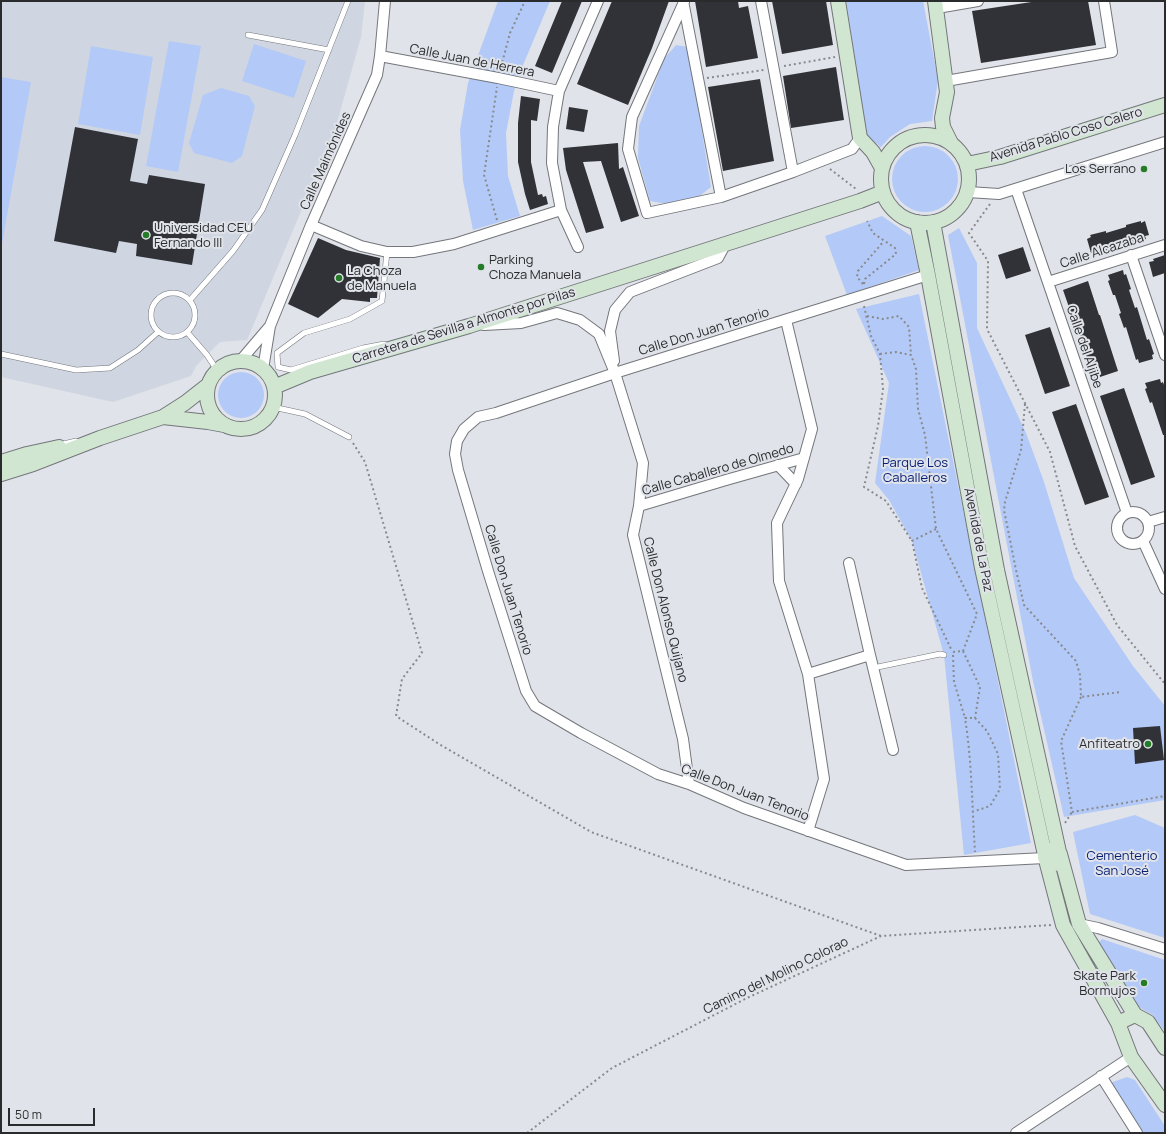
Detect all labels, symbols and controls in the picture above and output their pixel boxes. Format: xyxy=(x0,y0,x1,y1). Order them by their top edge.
street label: Calle Juan de Herrera xyxy=(408,41,536,81)
street label: Avenida Pablo Coso Calero xyxy=(988,104,1144,166)
street label: Calle Maimónides xyxy=(297,110,355,212)
place label: Los Serrano xyxy=(1065,161,1136,177)
marker: Los Serrano xyxy=(1139,164,1149,174)
place label: Universidad CEU Fernando III xyxy=(154,220,253,251)
marker: Universidad CEU Fernando III xyxy=(141,230,151,240)
street label: Calle Alcazaba xyxy=(1058,230,1146,272)
place label: Parking Choza Manuela xyxy=(489,252,581,283)
marker: Parking Choza Manuela xyxy=(476,262,486,272)
place label: La Choza de Manuela xyxy=(347,263,416,294)
marker: La Choza de Manuela xyxy=(334,273,344,283)
street label: Carretera de Sevilla a Almonte por Pilas xyxy=(351,285,577,367)
street label: Calle del Aljibe xyxy=(1063,304,1105,390)
street label: Calle Don Juan Tenorio xyxy=(637,305,771,359)
street label: Calle Caballero de Olmedo xyxy=(640,441,796,499)
park label: Parque Los Caballeros xyxy=(882,455,948,486)
street label: Avenida de La Paz xyxy=(960,487,996,593)
street label: Calle Don Juan Tenorio xyxy=(481,523,535,657)
street label: Calle Don Alonso Quijano xyxy=(639,536,691,684)
place label: Anfiteatro xyxy=(1079,736,1140,752)
marker: Anfiteatro xyxy=(1143,739,1153,749)
street label: Calle Don Juan Tenorio xyxy=(679,761,811,825)
park label: Cementerio San José xyxy=(1087,848,1157,879)
street label: Camino del Molino Colorao xyxy=(701,934,851,1018)
place label: Skate Park Bormujos xyxy=(1073,968,1136,999)
marker: Skate Park Bormujos xyxy=(1139,978,1149,988)
scale bar xyxy=(10,1100,97,1126)
text: 50 m xyxy=(15,1106,42,1123)

